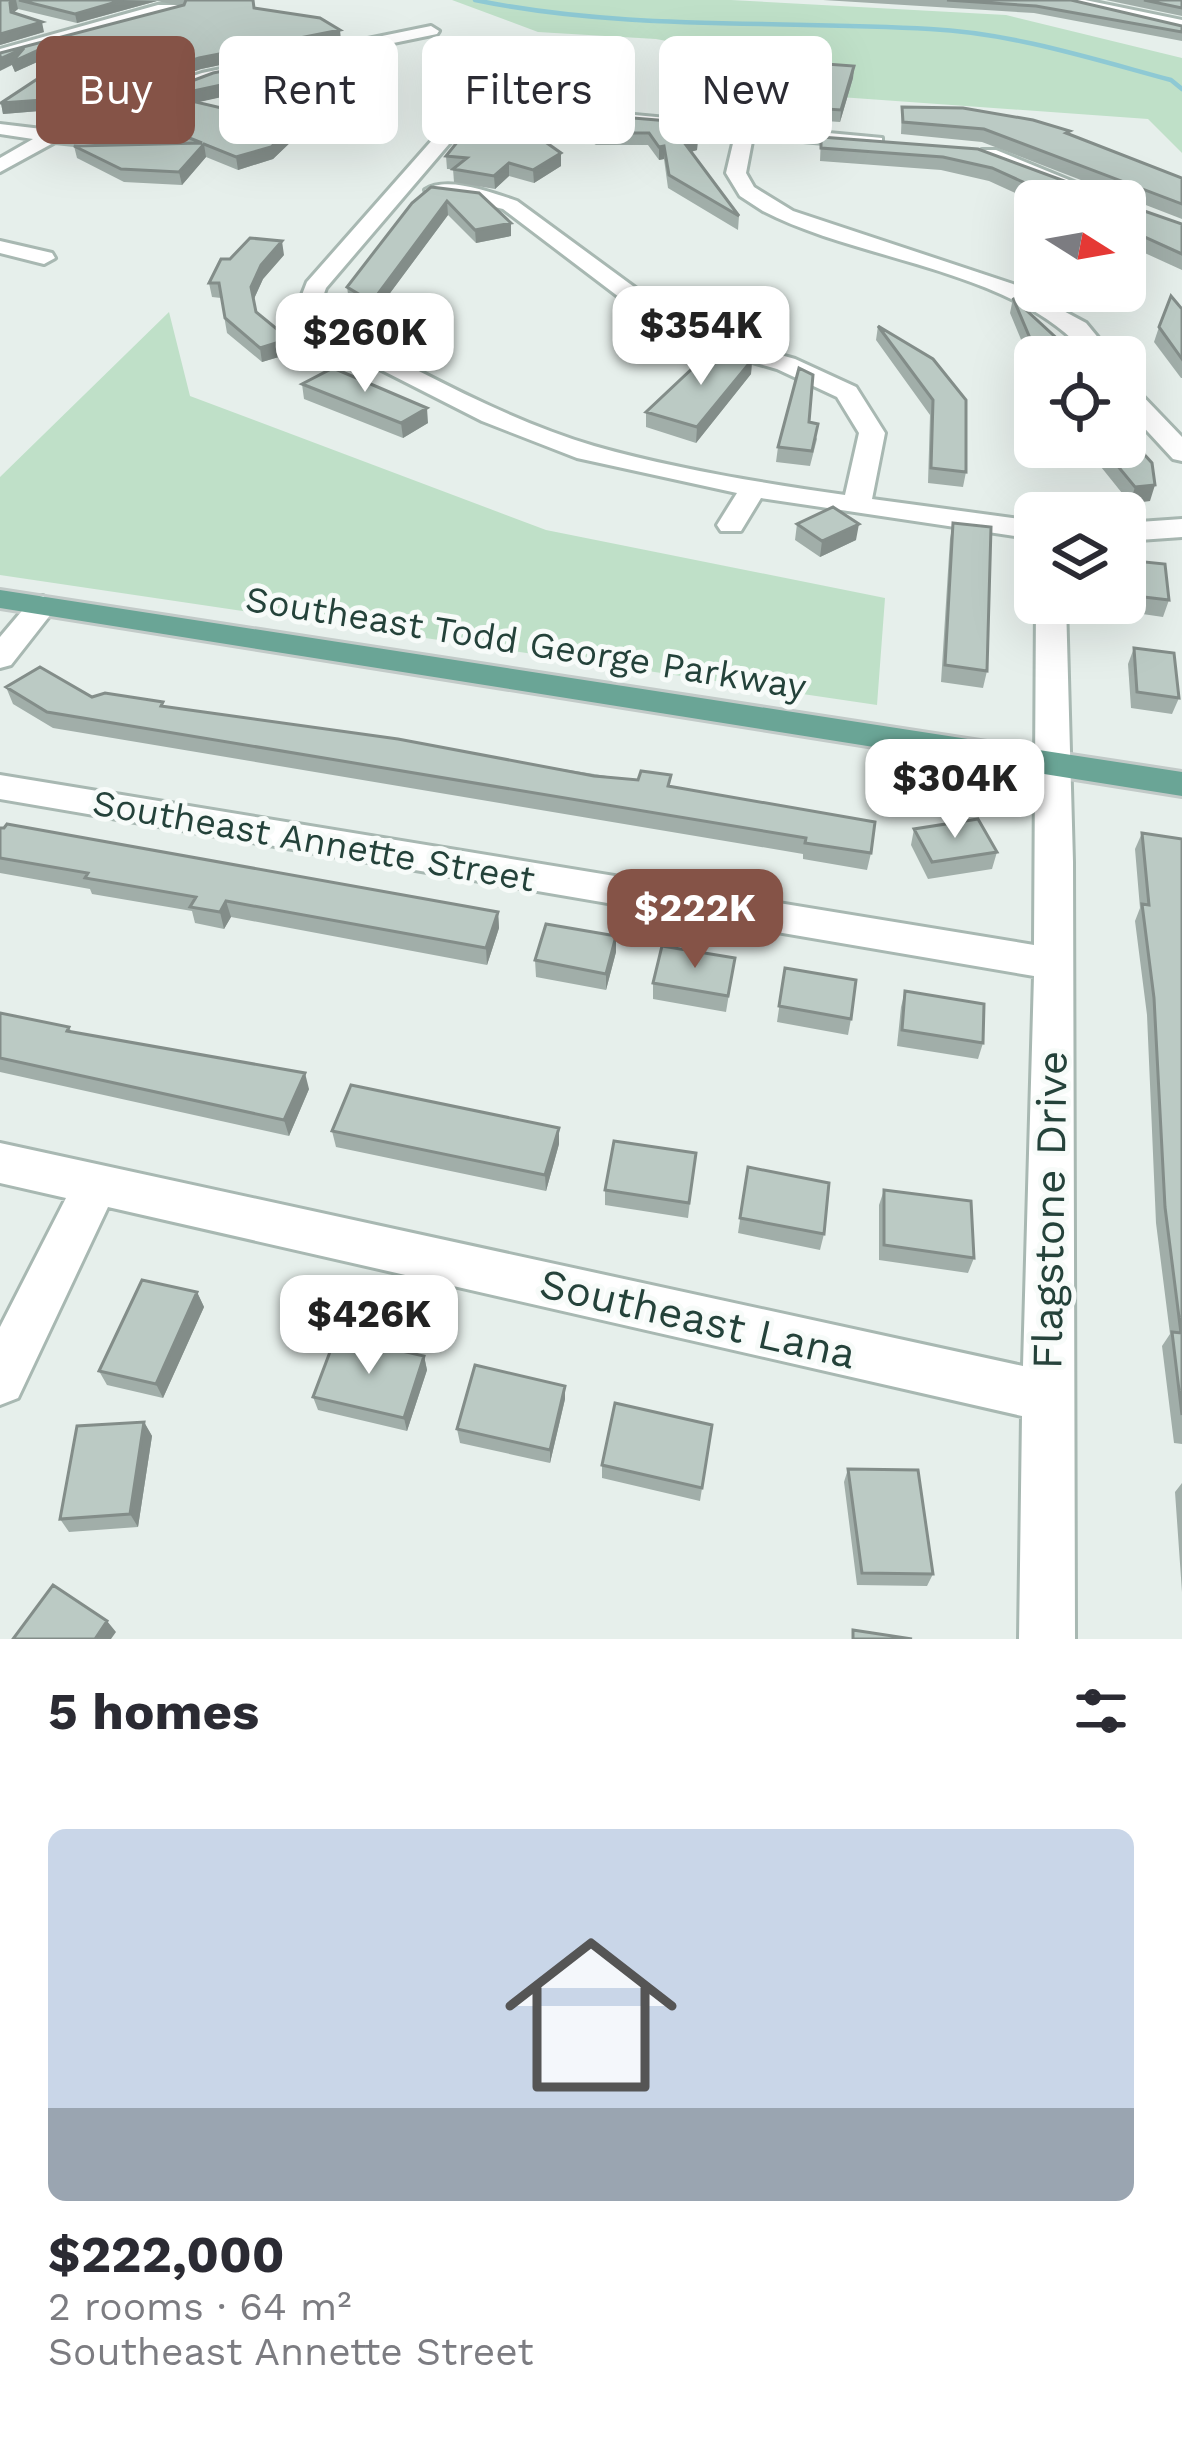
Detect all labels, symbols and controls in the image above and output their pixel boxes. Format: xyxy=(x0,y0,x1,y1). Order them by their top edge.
chip: Buy xyxy=(36,36,195,144)
chip: Rent xyxy=(219,36,398,144)
chip: Filters xyxy=(422,36,635,144)
chip: New xyxy=(659,36,832,144)
north arrow xyxy=(1014,180,1146,312)
map controls xyxy=(1014,180,1146,624)
pin: $354K xyxy=(617,286,785,388)
pin: $260K xyxy=(281,293,449,395)
text: $354K xyxy=(639,302,763,347)
text: $260K xyxy=(303,309,427,354)
button: locate xyxy=(1014,336,1146,468)
button: layers xyxy=(1014,492,1146,624)
street label: Southeast Todd George Parkway xyxy=(243,578,810,708)
pin: $304K xyxy=(871,739,1039,841)
text: $304K xyxy=(892,755,1018,800)
street label: Southeast Annette Street xyxy=(90,781,538,901)
pin: $222K xyxy=(611,869,779,971)
text: $222K xyxy=(634,885,756,930)
street label: Flagstone Drive xyxy=(1022,1050,1077,1370)
street label: Southeast Lana xyxy=(535,1258,860,1379)
pin: $426K xyxy=(285,1275,453,1377)
text: $426K xyxy=(307,1291,431,1336)
icon: filters xyxy=(1068,1678,1134,1744)
text: 5 homes xyxy=(48,1682,259,1741)
icon: home xyxy=(483,1907,699,2123)
text: $222,000 xyxy=(48,2225,285,2284)
text: 2 rooms · 64 m² xyxy=(48,2284,352,2329)
text: Southeast Annette Street xyxy=(48,2329,533,2374)

